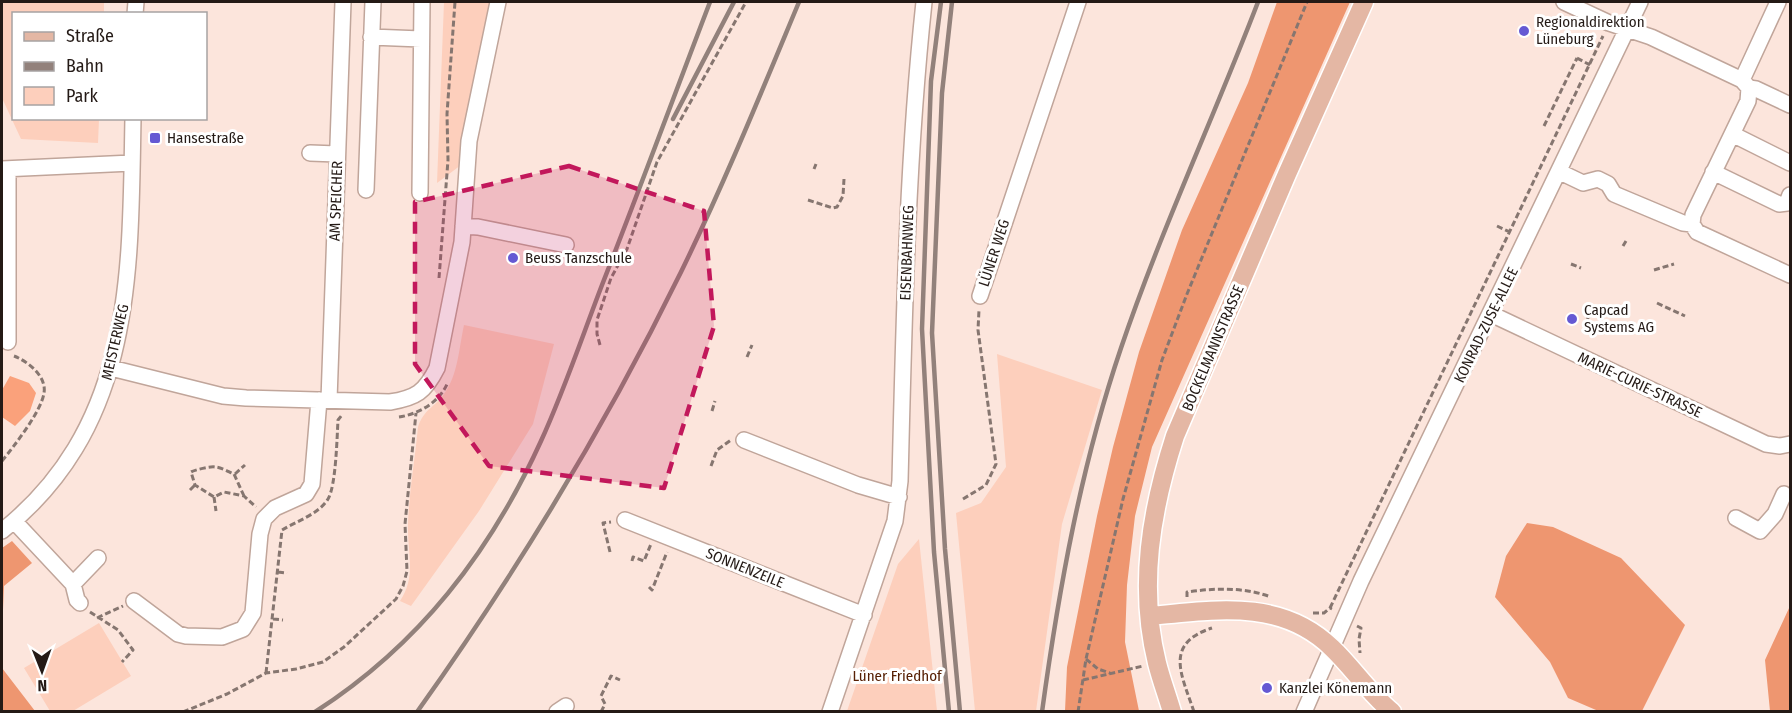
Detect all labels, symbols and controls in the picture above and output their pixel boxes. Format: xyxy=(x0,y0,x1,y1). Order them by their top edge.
legend xyxy=(12,12,207,120)
place label: Regionaldirektion Lüneburg xyxy=(1536,13,1645,48)
marker: Regionaldirektion Lüneburg xyxy=(1517,24,1531,38)
text: Straße xyxy=(66,25,114,47)
text: Bahn xyxy=(66,55,104,77)
text: Park xyxy=(66,85,99,107)
place label: Hansestraße xyxy=(167,129,244,147)
marker: Hansestraße xyxy=(148,131,162,145)
street label: AM SPEICHER xyxy=(326,161,346,241)
street label: EISENBAHNWEG xyxy=(896,205,918,301)
street label: LÜNER WEG xyxy=(975,217,1013,289)
place label: Beuss Tanzschule xyxy=(525,249,632,267)
marker: Beuss Tanzschule xyxy=(506,251,520,265)
street label: KONRAD-ZUSE-ALLEE xyxy=(1450,264,1522,386)
street label: BOCKELMANNSTRASSE xyxy=(1178,282,1248,414)
place label: Capcad Systems AG xyxy=(1584,301,1654,336)
street label: MEISTERWEG xyxy=(98,302,132,382)
marker: Capcad Systems AG xyxy=(1565,312,1579,326)
street label: MARIE-CURIE-STRASSE xyxy=(1575,348,1705,422)
street label: SONNENZEILE xyxy=(703,544,787,592)
north arrow xyxy=(12,641,72,701)
park label: Lüner Friedhof xyxy=(852,667,943,685)
text: N xyxy=(37,676,47,695)
place label: Kanzlei Könemann xyxy=(1279,679,1392,697)
marker: Kanzlei Könemann xyxy=(1260,681,1274,695)

